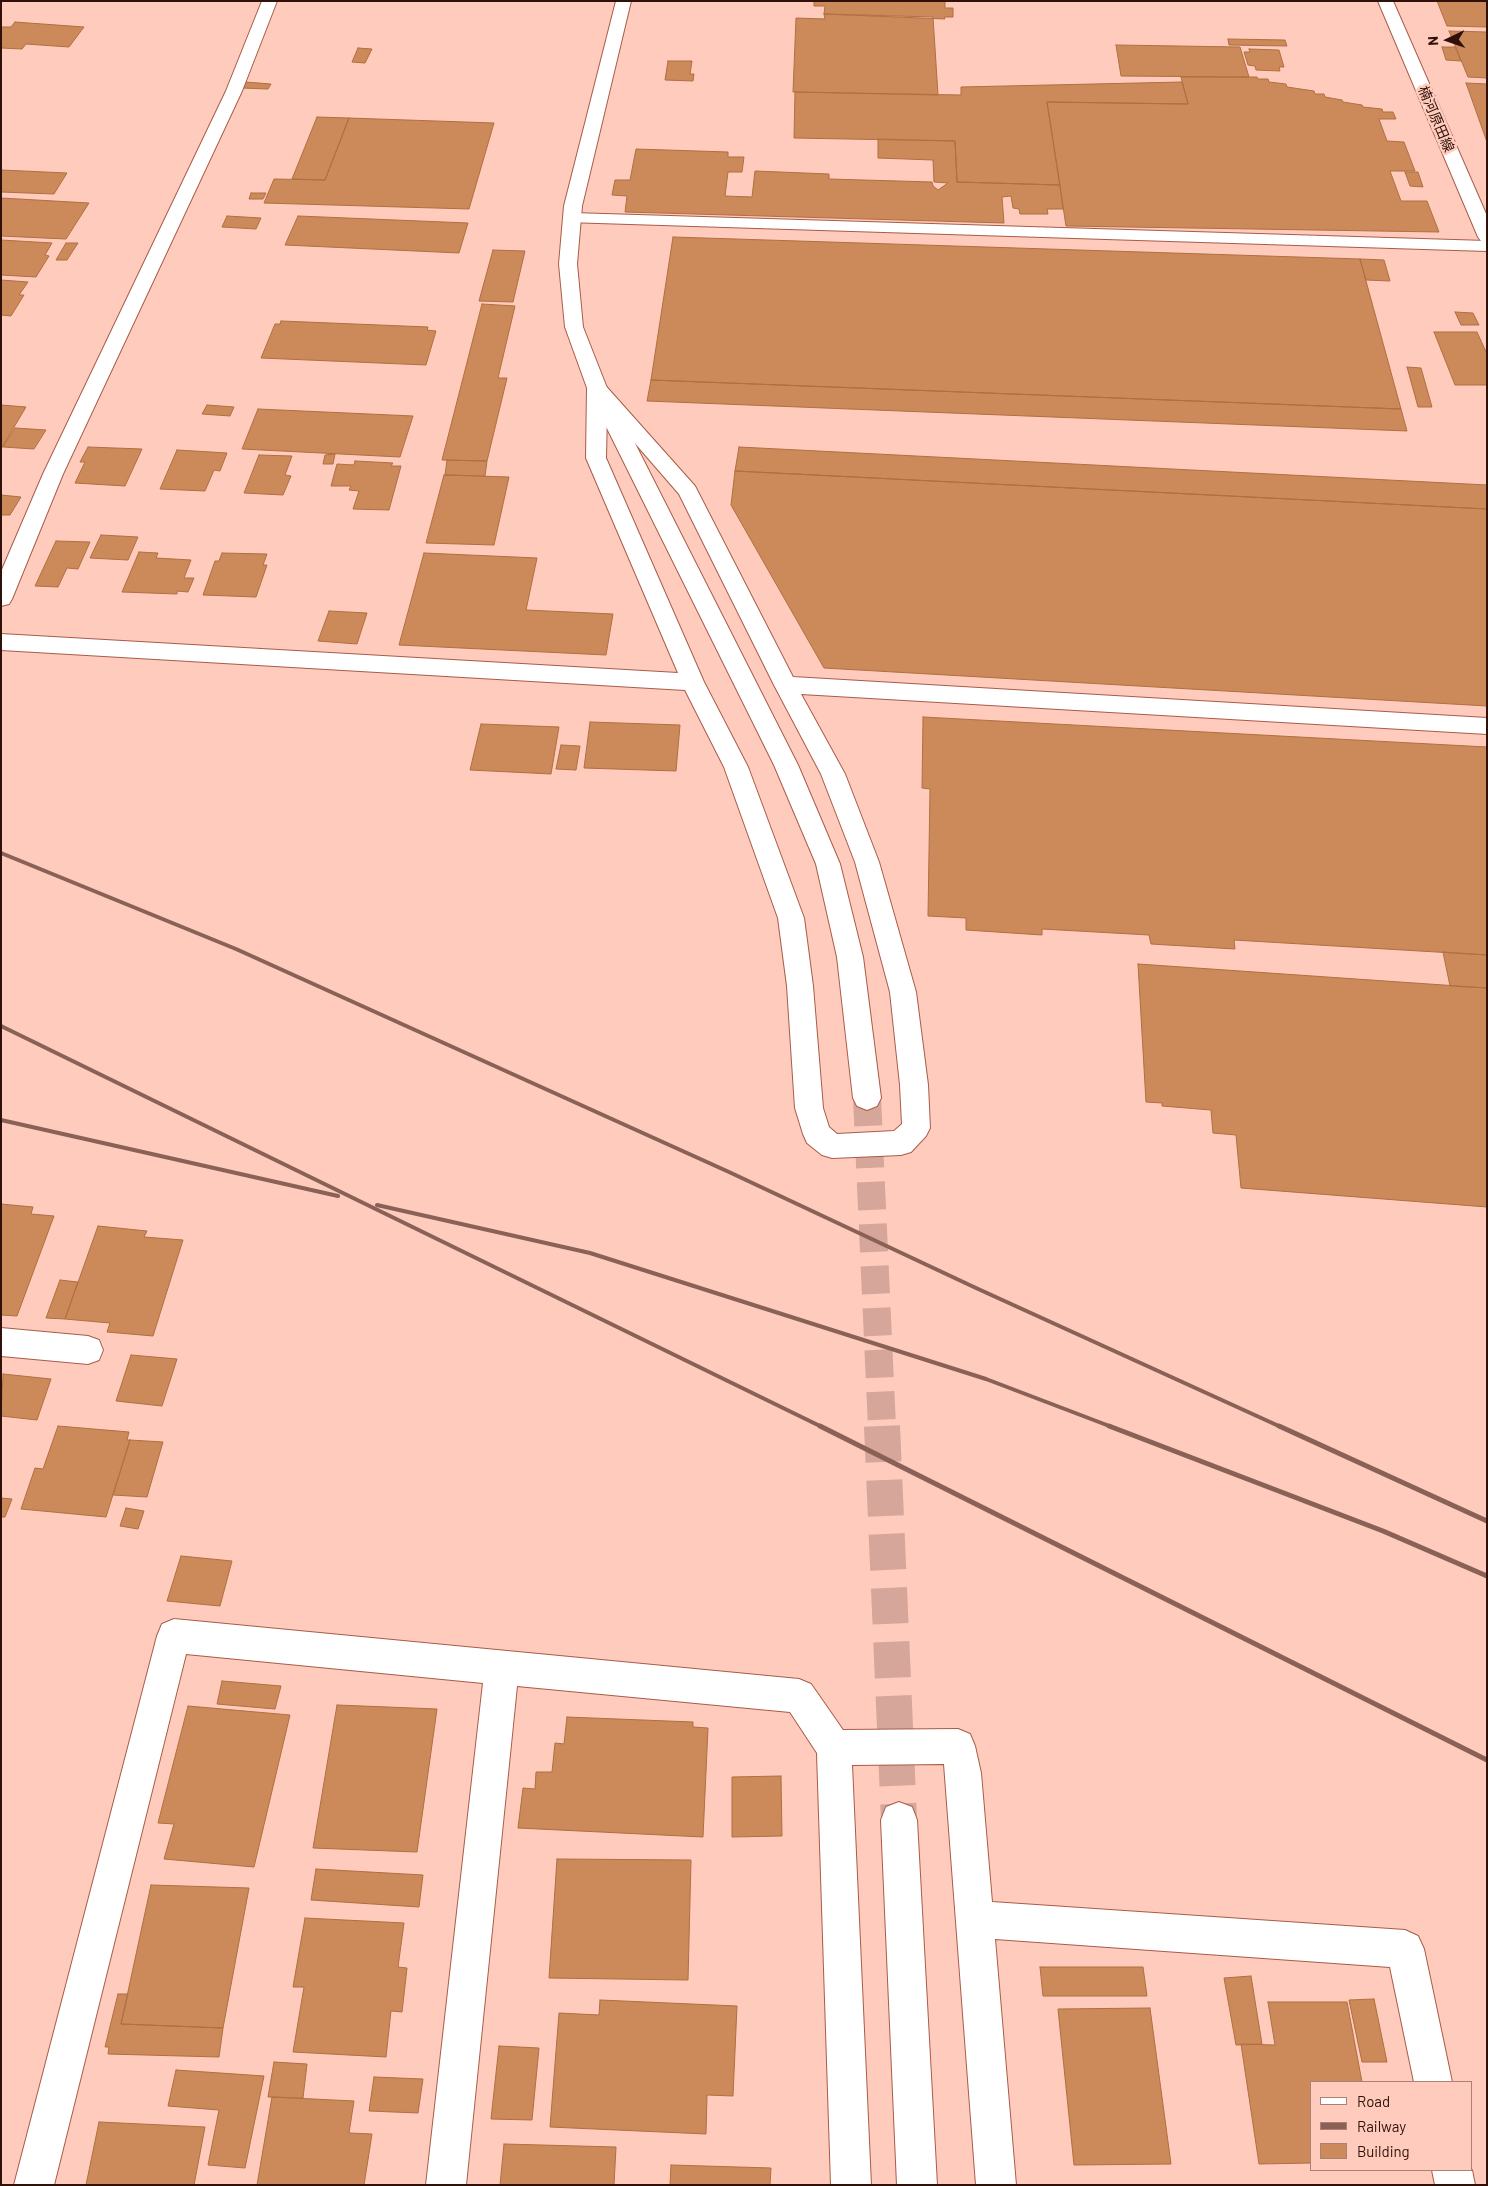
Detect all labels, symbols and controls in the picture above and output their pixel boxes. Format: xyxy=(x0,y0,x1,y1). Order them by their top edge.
north arrow xyxy=(1423,15,1473,65)
text: N xyxy=(1424,36,1441,46)
street label: 楠河原田線 xyxy=(1415,84,1457,154)
legend xyxy=(1310,2081,1473,2171)
text: Road xyxy=(1357,2092,1390,2110)
text: Railway xyxy=(1357,2117,1406,2135)
text: Building xyxy=(1357,2142,1410,2160)

